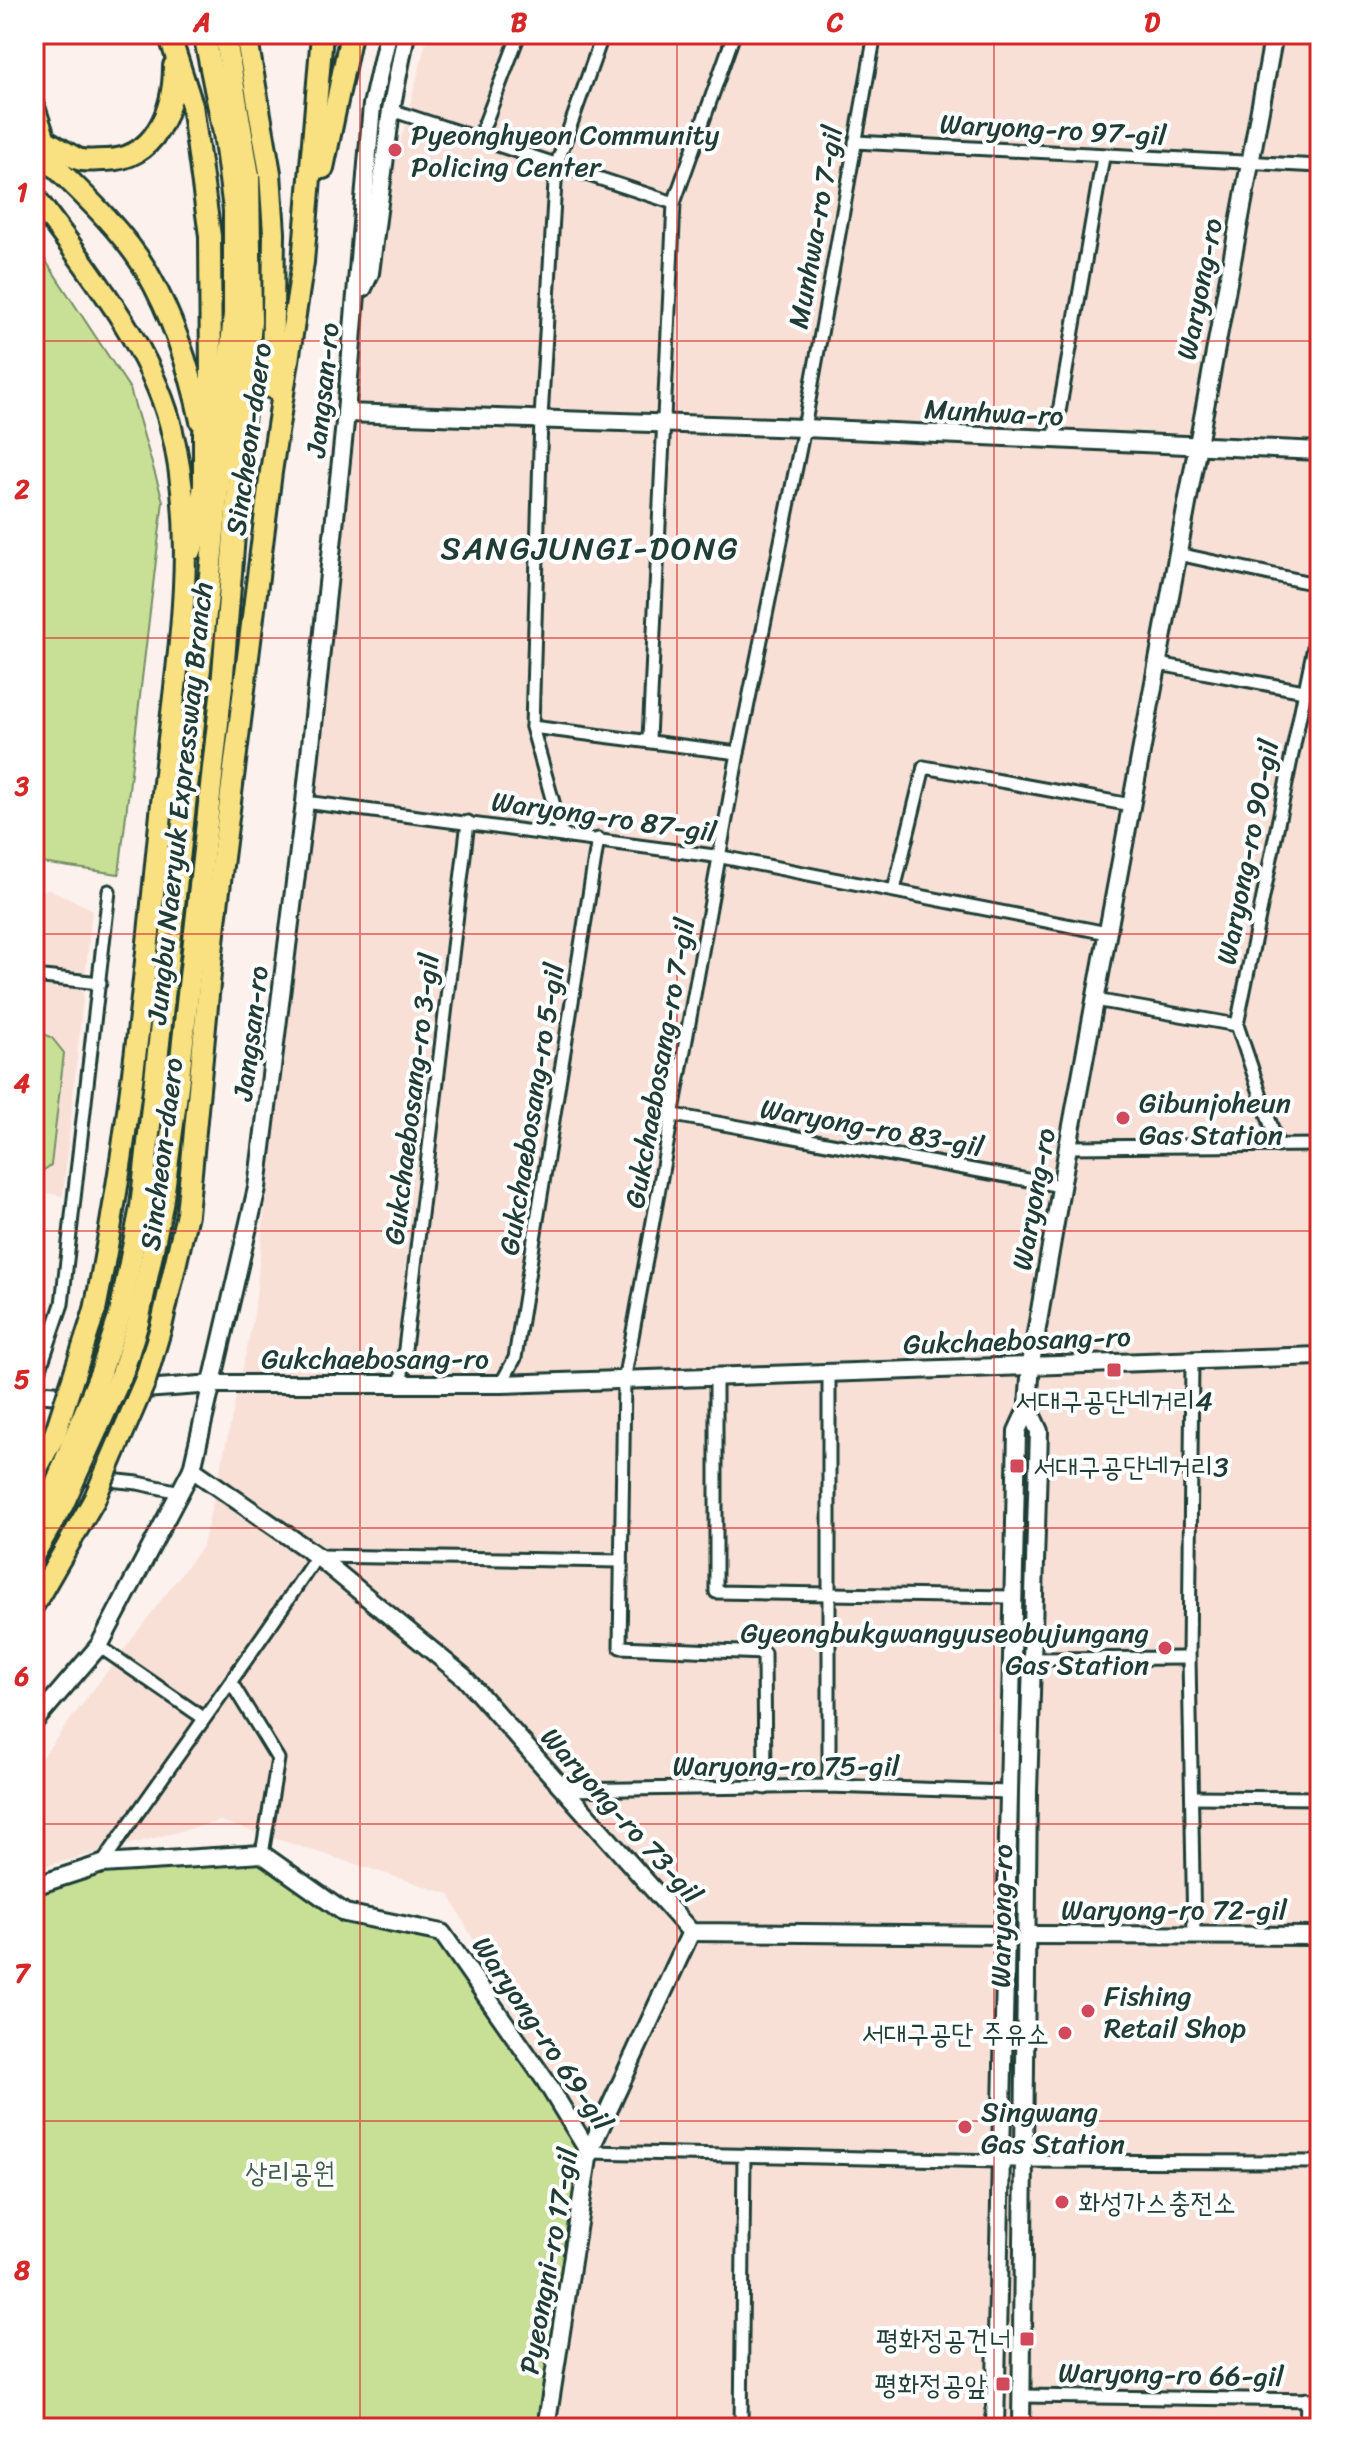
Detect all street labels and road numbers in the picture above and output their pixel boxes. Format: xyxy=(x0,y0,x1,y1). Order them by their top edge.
street label: Waryong-ro 97-gil xyxy=(938,99,1169,160)
street label: Munhwa-ro 7-gil xyxy=(774,121,858,333)
street label: Waryong-ro xyxy=(1162,214,1237,364)
street label: Jangsan-ro xyxy=(291,320,354,461)
street label: Sincheon-daero xyxy=(211,340,286,539)
street label: Munhwa-ro xyxy=(923,384,1065,441)
street label: Jungbu Naeryuk Expressway Branch xyxy=(132,580,227,1027)
street label: Waryong-ro 90-gil xyxy=(1202,734,1294,969)
street label: Waryong-ro 87-gil xyxy=(488,776,721,857)
street label: Gukchaebosang-ro 7-gil xyxy=(610,913,709,1212)
street label: Gukchaebosang-ro 3-gil xyxy=(369,950,454,1248)
street label: Gukchaebosang-ro 5-gil xyxy=(484,959,579,1259)
street label: Jangsan-ro xyxy=(218,963,283,1104)
street label: Sincheon-daero xyxy=(125,1055,198,1253)
street label: Waryong-ro 83-gil xyxy=(756,1084,988,1171)
street label: Waryong-ro xyxy=(997,1124,1070,1274)
street label: Gukchaebosang-ro xyxy=(902,1312,1132,1369)
street label: Gukchaebosang-ro xyxy=(261,1334,489,1383)
street label: Waryong-ro 73-gil xyxy=(528,1715,716,1916)
street label: Waryong-ro 75-gil xyxy=(673,1741,900,1790)
street label: Waryong-ro xyxy=(976,1844,1027,1988)
street label: Waryong-ro 72-gil xyxy=(1061,1885,1288,1934)
street label: Waryong-ro 69-gil xyxy=(459,1926,627,2142)
street label: Pyeongni-ro 17-gil xyxy=(504,2143,593,2378)
street label: Waryong-ro 66-gil xyxy=(1058,2348,1285,2401)

